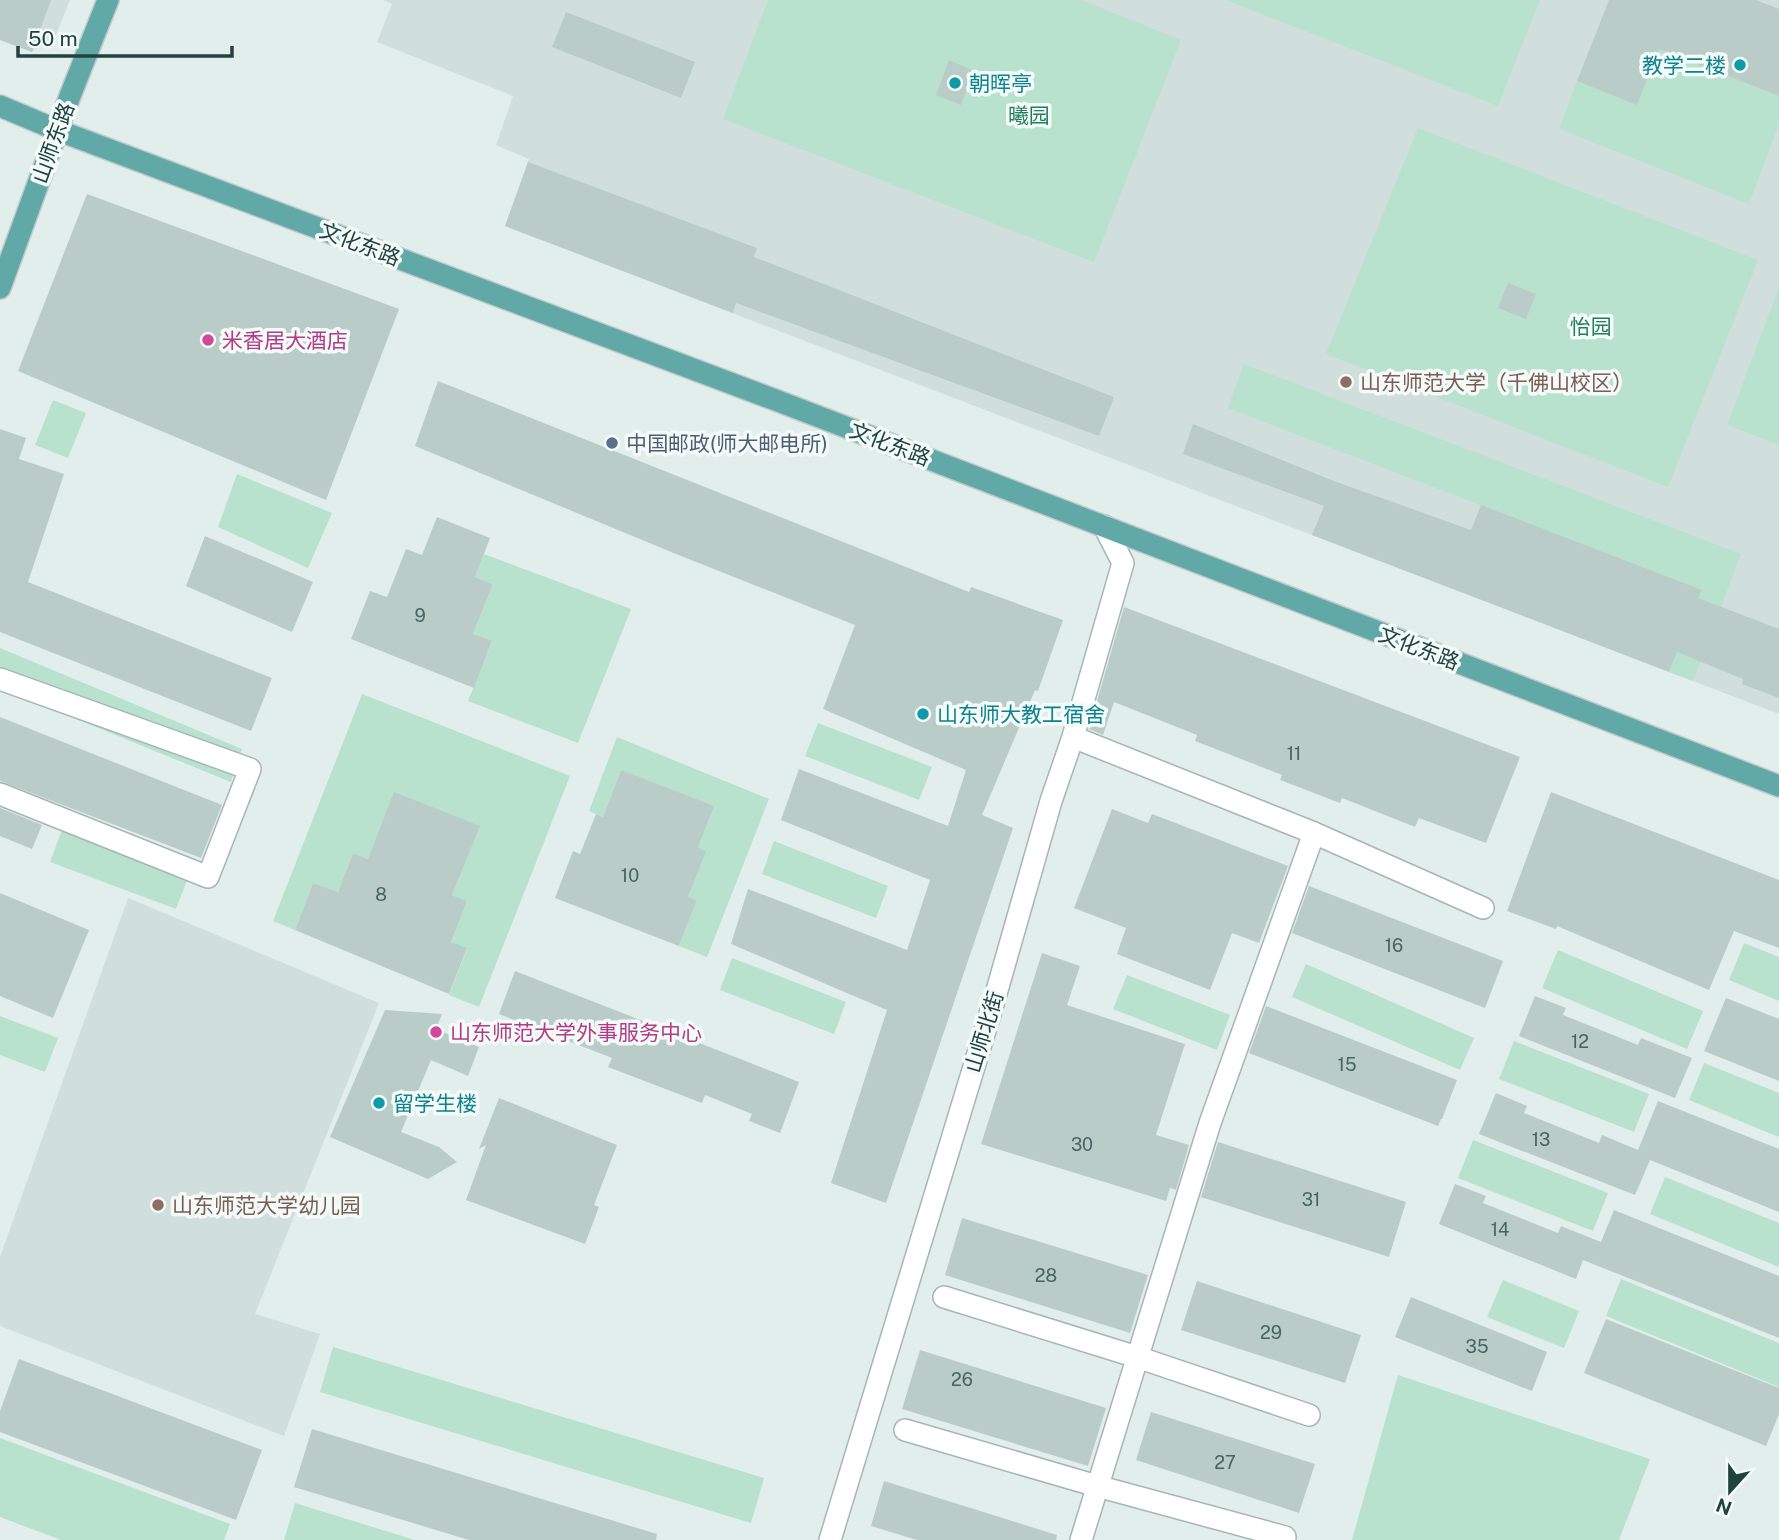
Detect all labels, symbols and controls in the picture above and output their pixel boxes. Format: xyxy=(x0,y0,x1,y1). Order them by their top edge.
scale bar xyxy=(18,14,231,58)
text: 50 m xyxy=(28,26,78,51)
place label: 教学二楼 xyxy=(1642,53,1726,78)
marker: 教学二楼 xyxy=(1732,57,1748,73)
place label: 朝晖亭 xyxy=(969,71,1032,96)
marker: 朝晖亭 xyxy=(947,75,963,91)
street label: 山师东路 xyxy=(27,99,79,187)
park label: 曦园 xyxy=(1008,103,1050,128)
street label: 文化东路 xyxy=(316,217,404,271)
park label: 怡园 xyxy=(1570,314,1612,339)
place label: 米香居大酒店 xyxy=(222,328,348,353)
marker: 米香居大酒店 xyxy=(200,332,216,348)
place label: 山东师范大学（千佛山校区） xyxy=(1360,370,1633,395)
marker: 山东师范大学（千佛山校区） xyxy=(1338,374,1354,390)
street label: 文化东路 xyxy=(846,417,934,471)
place label: 中国邮政(师大邮电所) xyxy=(626,431,828,456)
marker: 中国邮政(师大邮电所) xyxy=(604,435,620,451)
house number: 9 xyxy=(414,605,426,626)
street label: 文化东路 xyxy=(1375,621,1463,675)
place label: 山东师大教工宿舍 xyxy=(937,702,1105,727)
marker: 山东师大教工宿舍 xyxy=(915,706,931,722)
house number: 11 xyxy=(1287,743,1301,764)
house number: 10 xyxy=(621,865,639,886)
house number: 8 xyxy=(375,884,387,905)
house number: 16 xyxy=(1385,935,1403,956)
street label: 山师北街 xyxy=(960,988,1008,1076)
place label: 山东师范大学外事服务中心 xyxy=(450,1020,702,1045)
marker: 山东师范大学外事服务中心 xyxy=(428,1024,444,1040)
house number: 12 xyxy=(1571,1031,1589,1052)
house number: 15 xyxy=(1338,1054,1356,1075)
place label: 留学生楼 xyxy=(393,1091,477,1116)
marker: 留学生楼 xyxy=(371,1095,387,1111)
house number: 13 xyxy=(1532,1129,1550,1150)
house number: 30 xyxy=(1071,1134,1093,1155)
house number: 31 xyxy=(1302,1189,1320,1210)
place label: 山东师范大学幼儿园 xyxy=(172,1193,361,1218)
marker: 山东师范大学幼儿园 xyxy=(150,1197,166,1213)
house number: 14 xyxy=(1491,1219,1509,1240)
house number: 28 xyxy=(1035,1265,1057,1286)
house number: 29 xyxy=(1260,1322,1282,1343)
house number: 35 xyxy=(1466,1336,1488,1357)
house number: 26 xyxy=(951,1369,973,1390)
house number: 27 xyxy=(1214,1452,1236,1473)
north arrow xyxy=(1695,1456,1765,1526)
text: N xyxy=(1713,1494,1735,1520)

